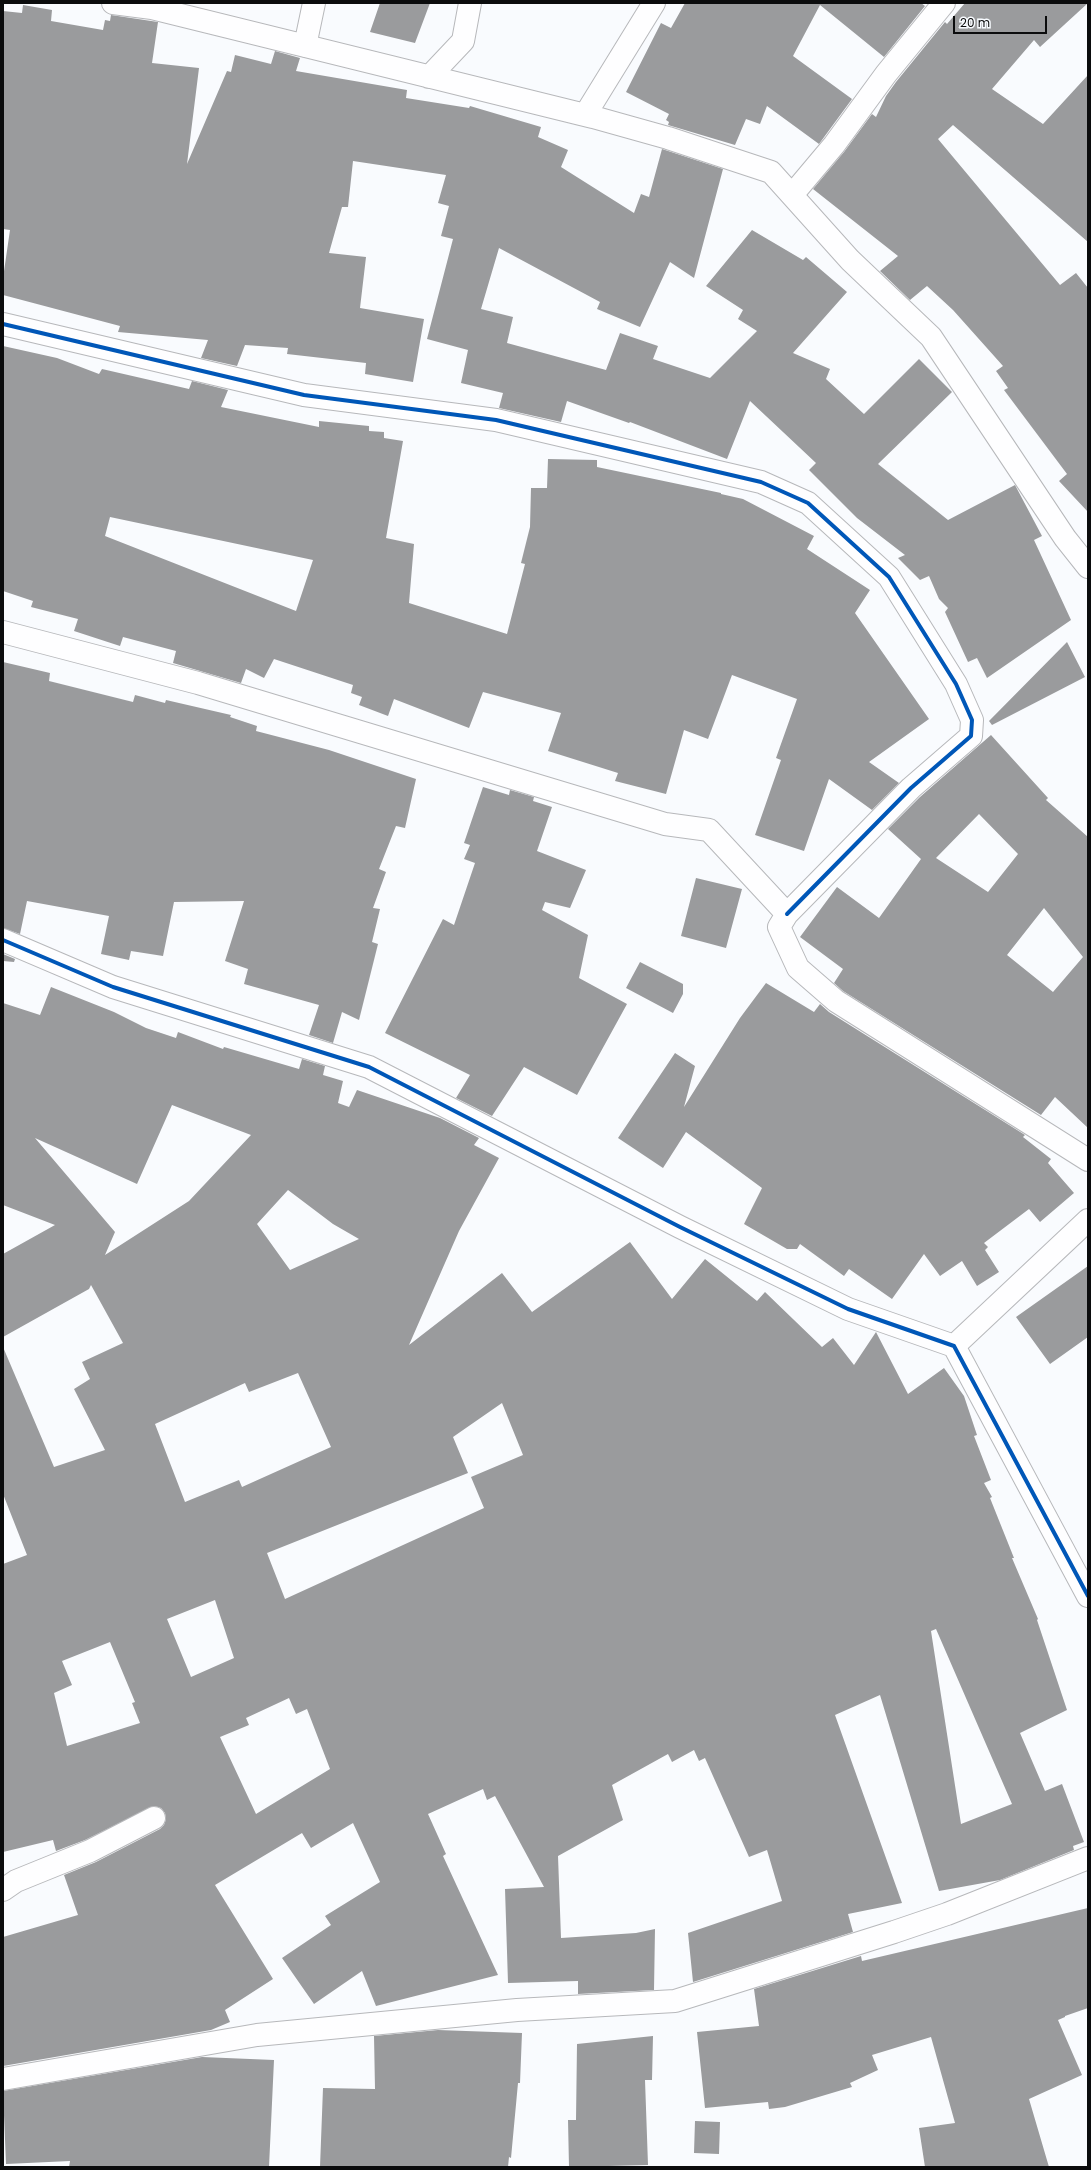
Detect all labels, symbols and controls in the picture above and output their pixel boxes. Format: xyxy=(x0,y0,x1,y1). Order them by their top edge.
scale bar xyxy=(955,8,1049,34)
text: 20 m xyxy=(960,14,990,31)

